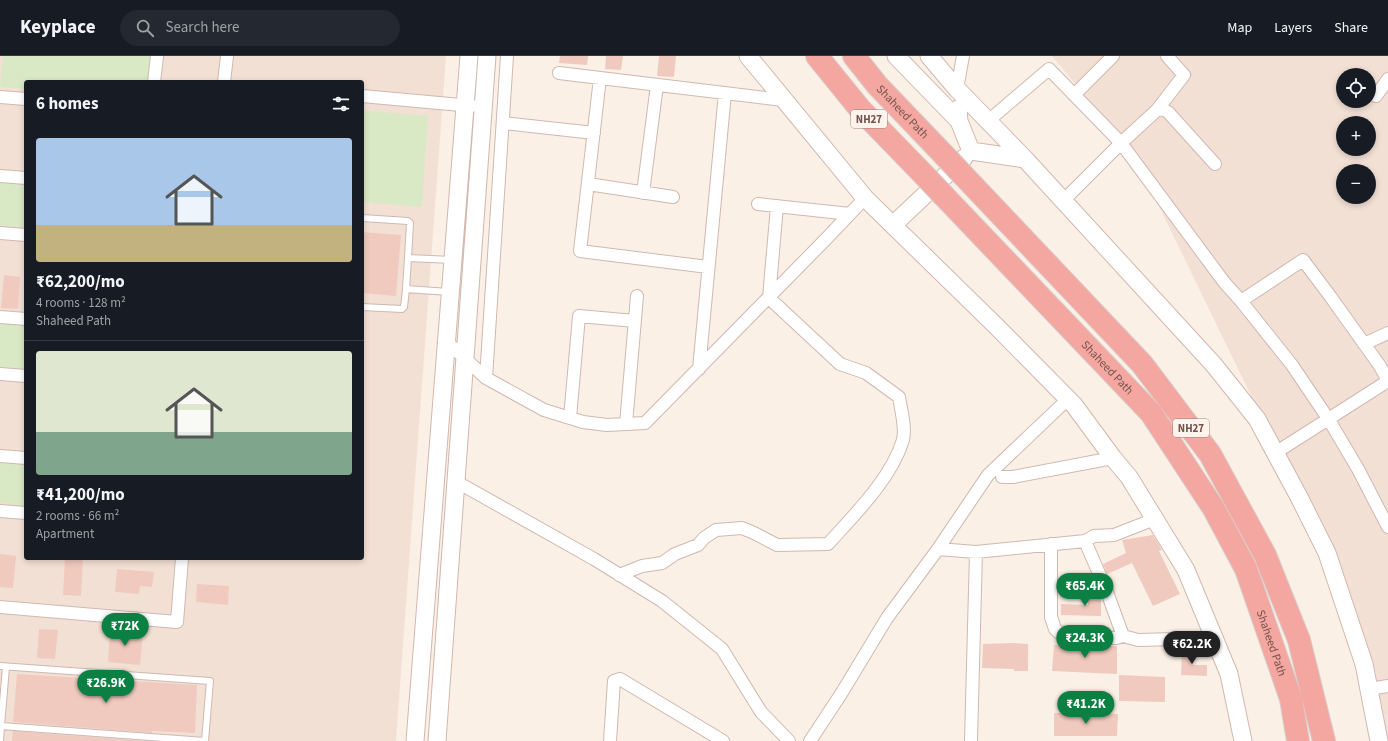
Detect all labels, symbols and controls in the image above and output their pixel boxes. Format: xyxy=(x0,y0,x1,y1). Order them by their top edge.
search box xyxy=(120,10,400,46)
text: Keyplace xyxy=(20,14,96,41)
icon: search xyxy=(134,17,156,39)
text: Search here xyxy=(166,17,240,38)
text: Map xyxy=(1227,18,1252,38)
text: Layers xyxy=(1274,18,1312,38)
text: Share xyxy=(1334,18,1368,38)
map controls xyxy=(1336,68,1376,204)
button: locate xyxy=(1336,68,1376,108)
street label: Shaheed Path xyxy=(872,81,933,143)
text: 6 homes xyxy=(36,92,98,116)
icon: filters xyxy=(330,93,352,115)
road number: NH27 xyxy=(851,110,887,128)
button: + xyxy=(1336,116,1376,156)
icon: home xyxy=(158,164,230,236)
button: − xyxy=(1336,164,1376,204)
text: ₹62,200/mo xyxy=(36,270,125,294)
text: 4 rooms · 128 m² xyxy=(36,294,126,312)
text: Shaheed Path xyxy=(36,312,111,330)
street label: Shaheed Path xyxy=(1078,337,1138,398)
icon: home xyxy=(158,377,230,449)
road number: NH27 xyxy=(1173,419,1209,437)
text: ₹41,200/mo xyxy=(36,483,125,507)
text: 2 rooms · 66 m² xyxy=(36,507,119,525)
text: Apartment xyxy=(36,525,94,543)
pin: ₹65.4K xyxy=(1052,573,1118,607)
text: ₹65.4K xyxy=(1065,577,1105,595)
street label: Shaheed Path xyxy=(1252,607,1291,678)
pin: ₹72K xyxy=(101,613,149,647)
text: ₹72K xyxy=(111,617,139,635)
pin: ₹24.3K xyxy=(1052,625,1118,659)
text: ₹24.3K xyxy=(1065,629,1105,647)
pin: ₹62.2K xyxy=(1159,631,1225,665)
text: ₹62.2K xyxy=(1172,635,1212,653)
pin: ₹26.9K xyxy=(73,670,139,704)
text: ₹26.9K xyxy=(86,674,126,692)
pin: ₹41.2K xyxy=(1053,691,1119,725)
text: ₹41.2K xyxy=(1066,695,1106,713)

